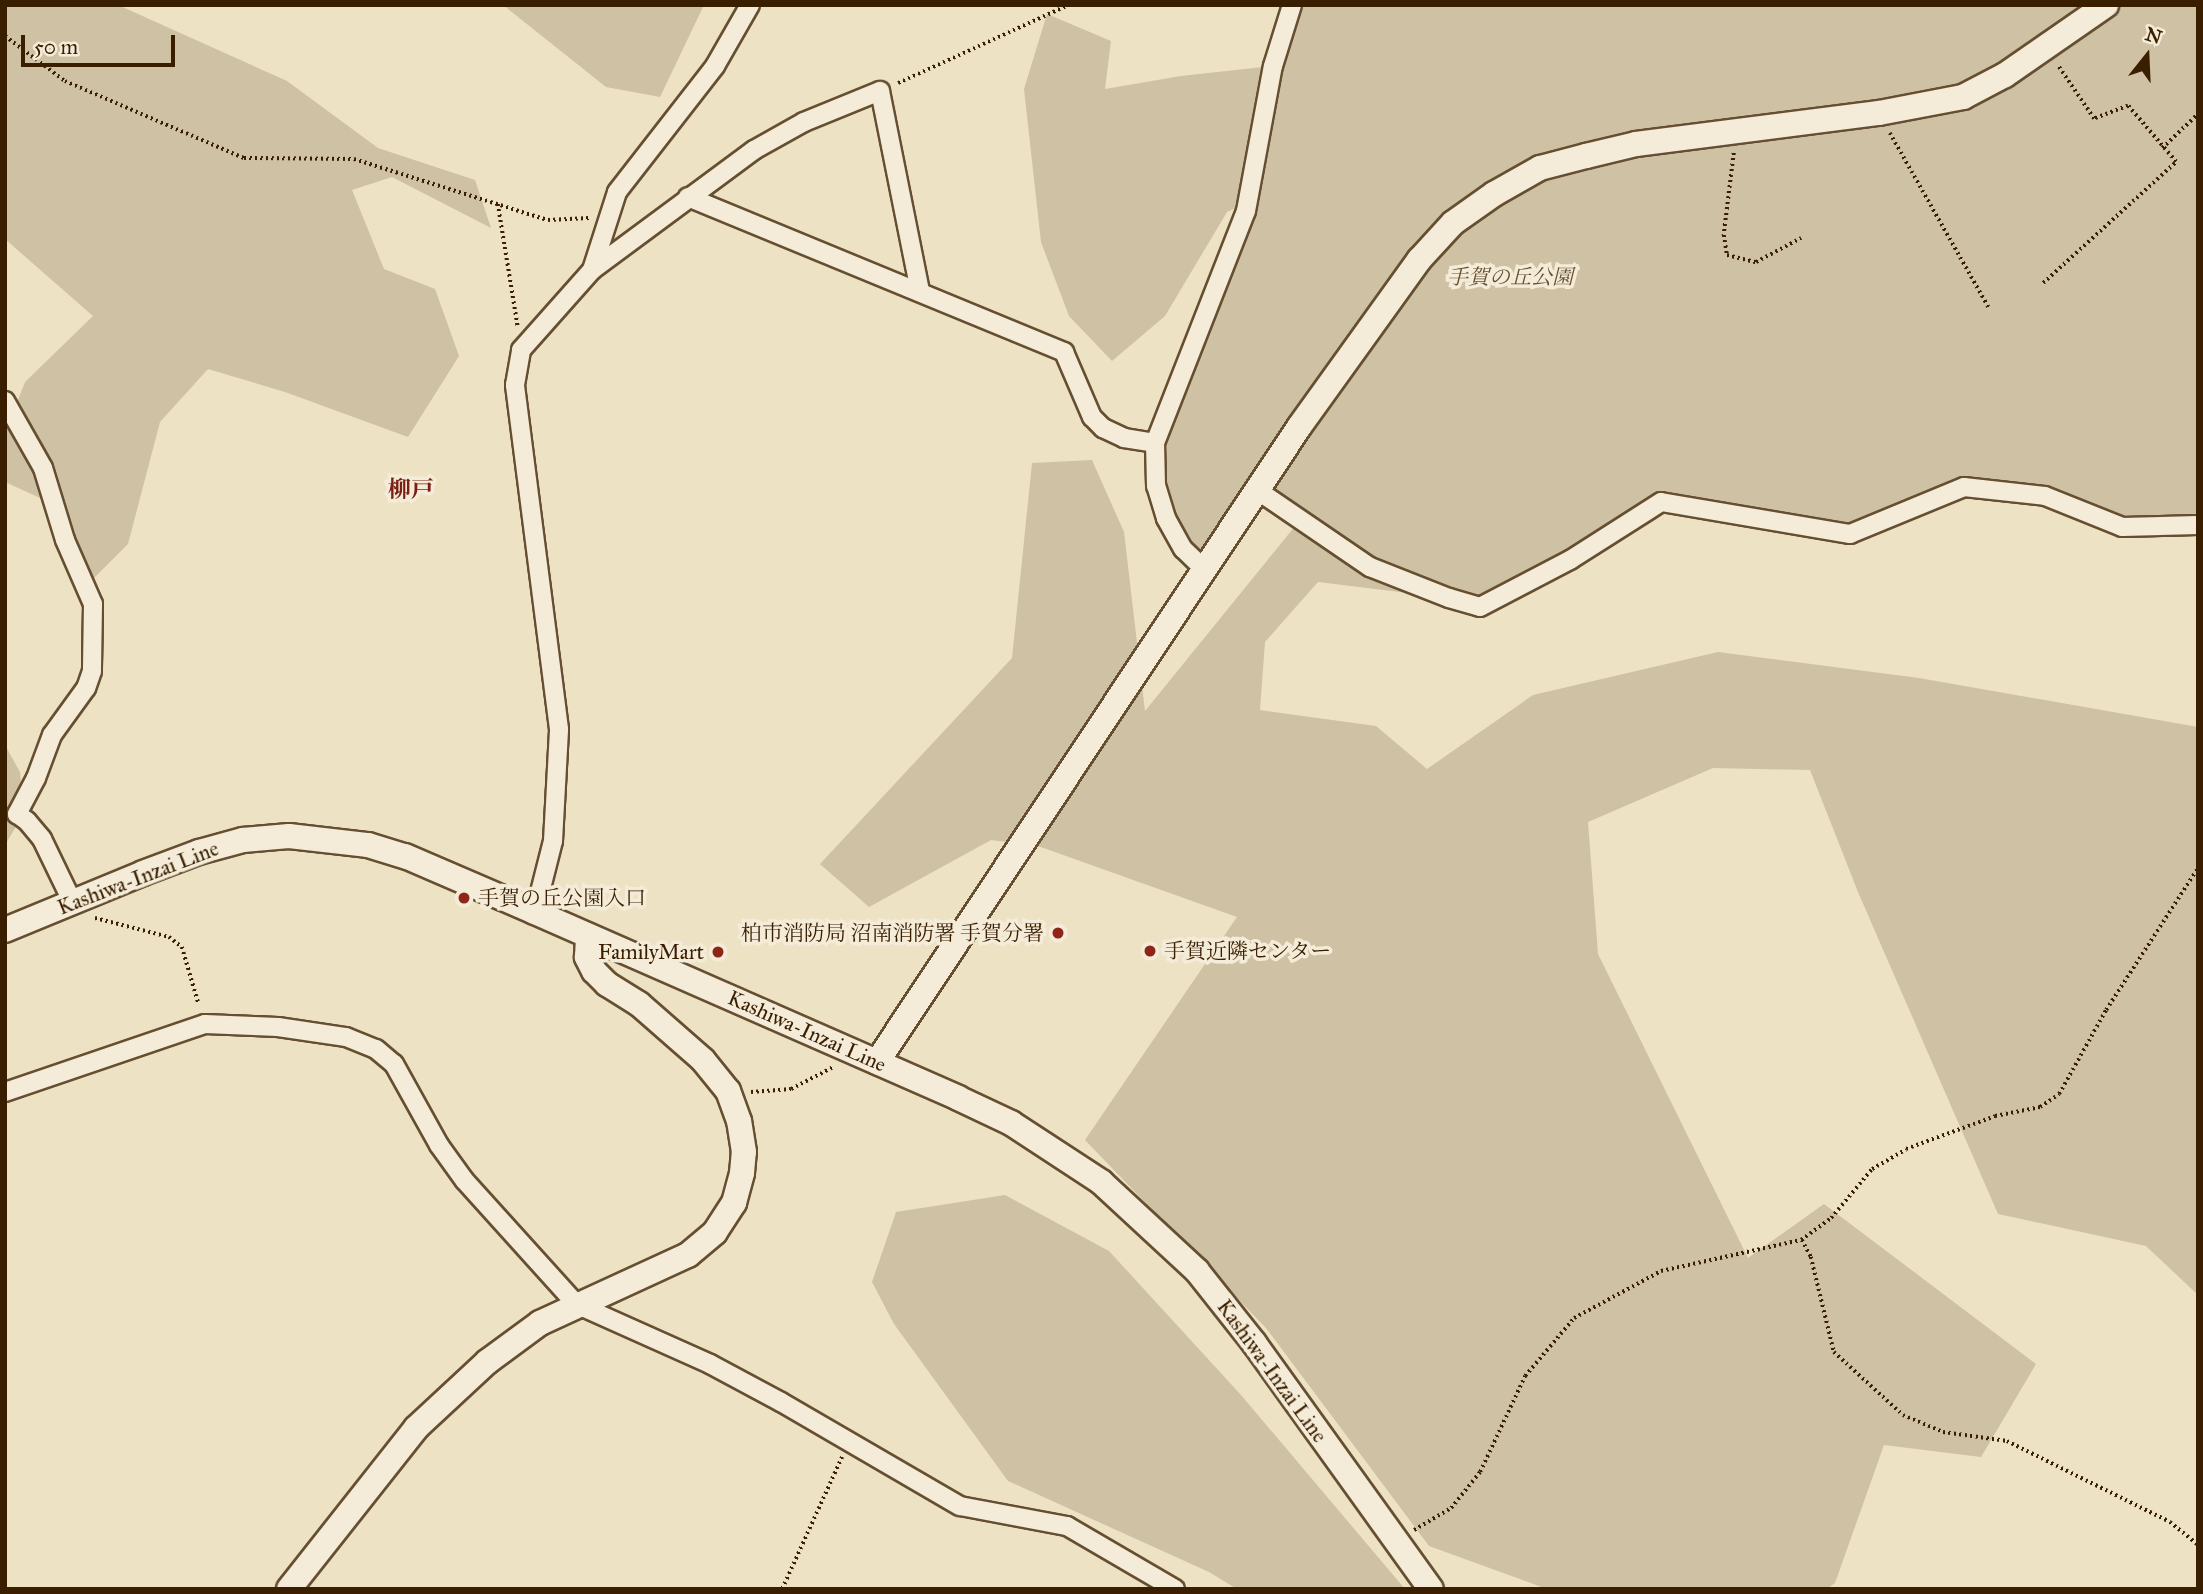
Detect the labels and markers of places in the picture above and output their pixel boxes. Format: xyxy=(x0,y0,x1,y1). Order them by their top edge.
place label: 手賀の丘公園入口 xyxy=(478,885,646,911)
marker: 手賀の丘公園入口 xyxy=(456,890,472,906)
place label: 柏市消防局 沼南消防署 手賀分署 xyxy=(741,920,1044,946)
marker: 柏市消防局 沼南消防署 手賀分署 xyxy=(1050,925,1066,941)
place label: 手賀近隣センター xyxy=(1164,938,1332,964)
place label: FamilyMart xyxy=(598,939,704,965)
marker: 手賀近隣センター xyxy=(1142,943,1158,959)
marker: FamilyMart xyxy=(710,944,726,960)

